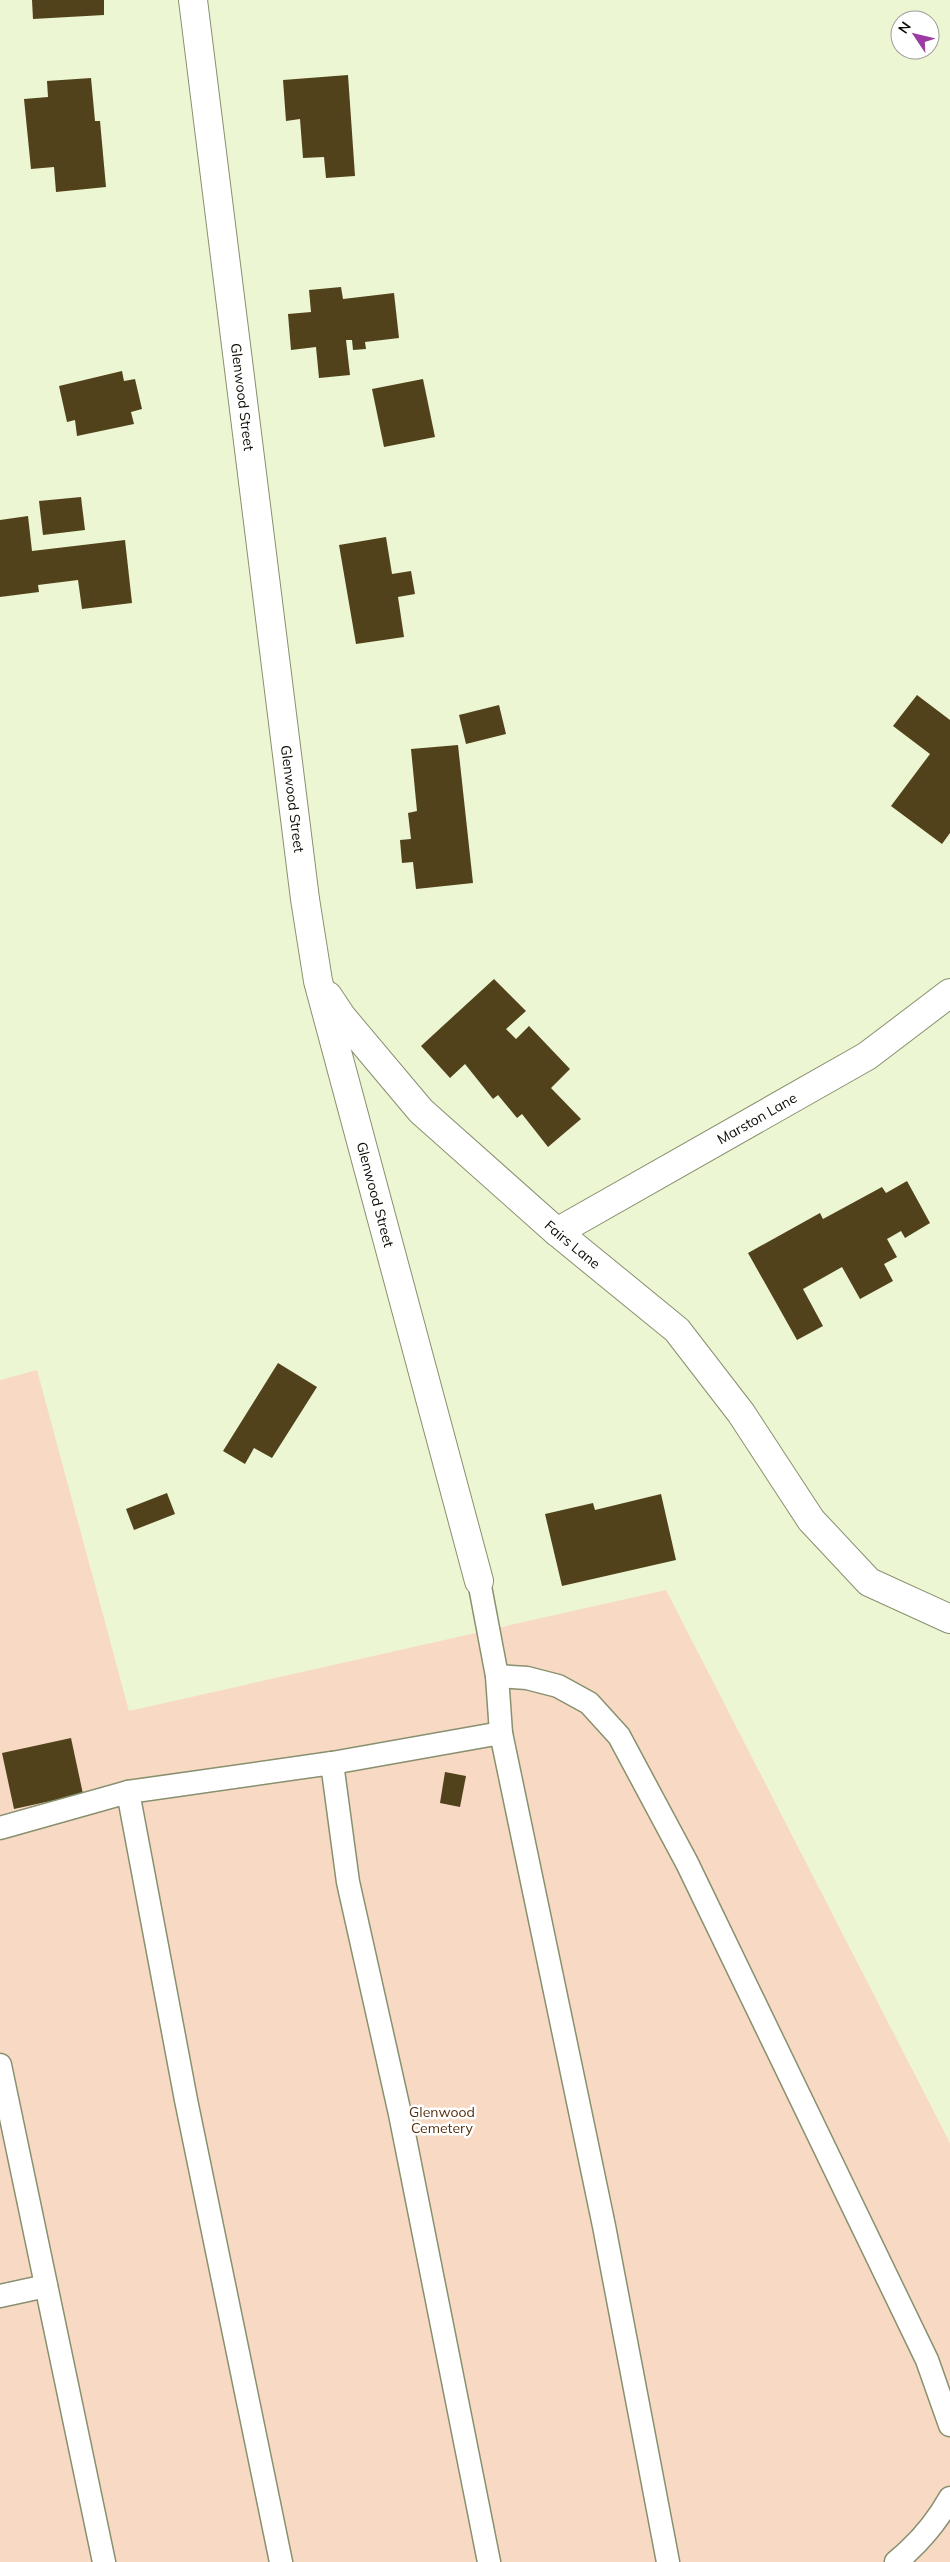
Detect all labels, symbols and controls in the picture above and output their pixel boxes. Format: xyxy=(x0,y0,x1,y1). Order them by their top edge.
north arrow xyxy=(890,10,940,60)
text: N xyxy=(894,18,915,37)
street label: Glenwood Street xyxy=(227,342,258,452)
street label: Glenwood Street xyxy=(277,744,308,854)
street label: Marston Lane xyxy=(714,1089,800,1148)
street label: Glenwood Street xyxy=(353,1140,398,1249)
street label: Fairs Lane xyxy=(541,1216,604,1273)
park label: Glenwood Cemetery xyxy=(409,2103,475,2137)

